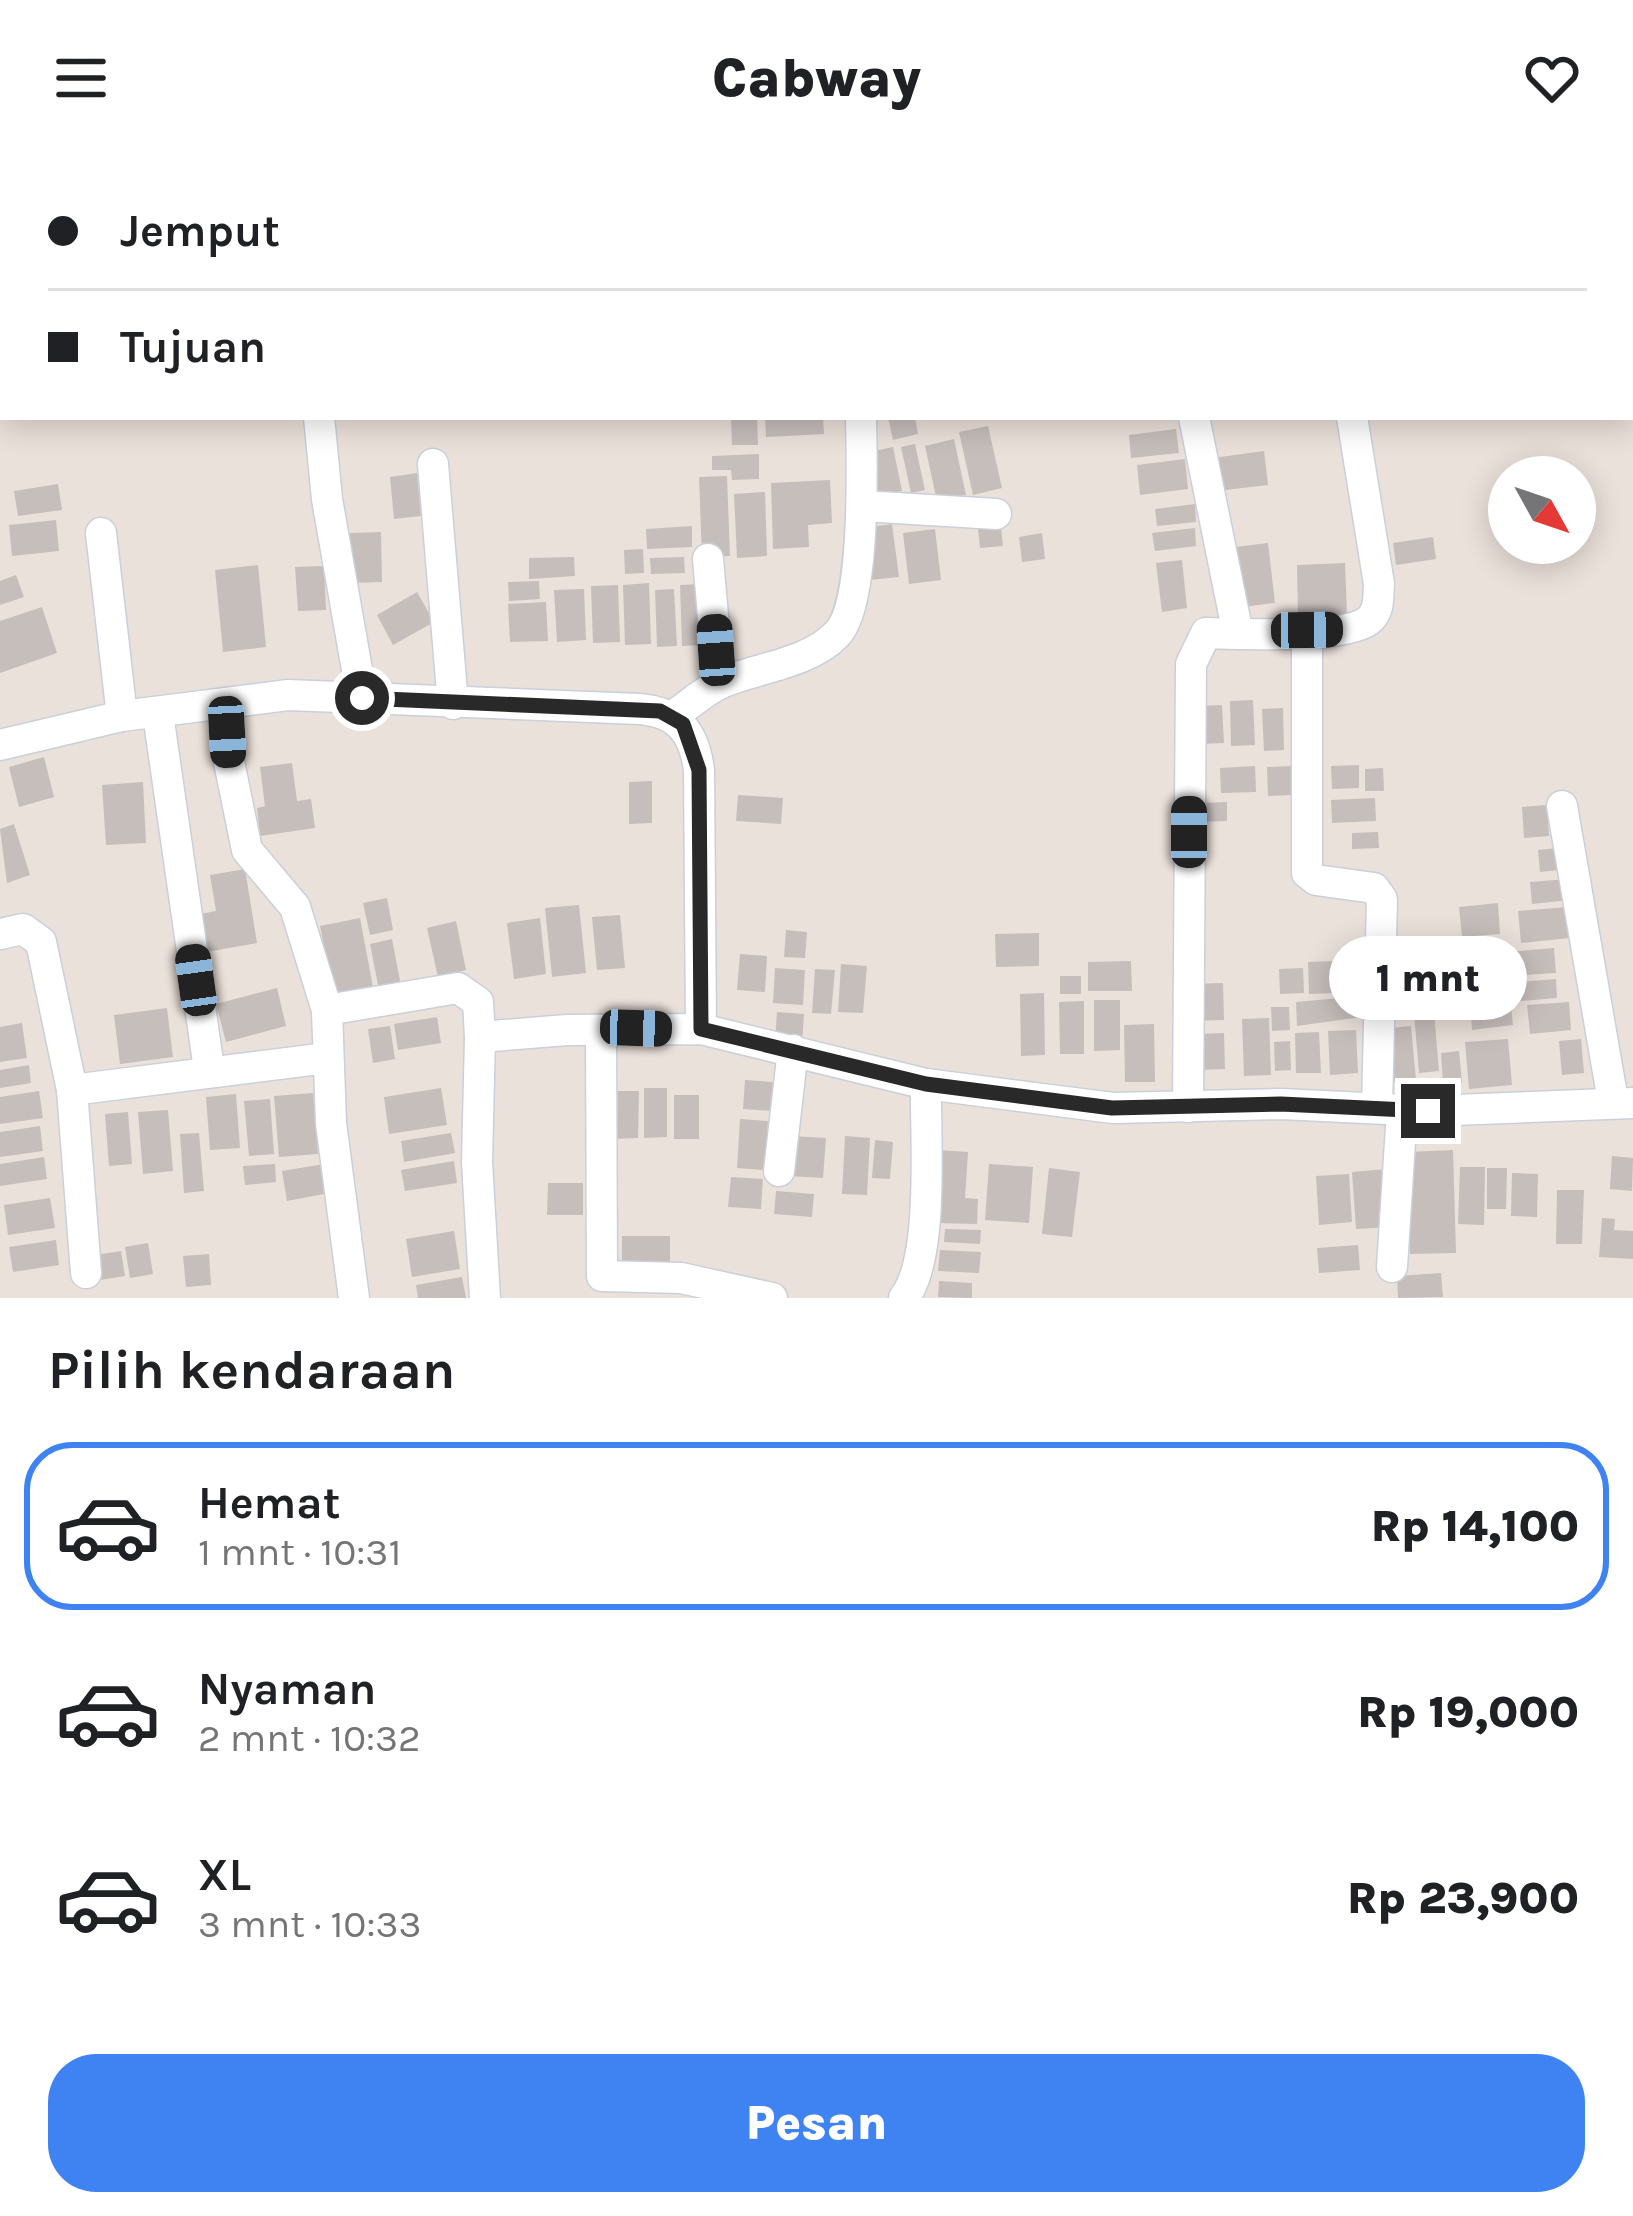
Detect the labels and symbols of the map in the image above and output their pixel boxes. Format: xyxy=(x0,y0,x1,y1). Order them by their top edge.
north arrow xyxy=(1488,456,1596,564)
car xyxy=(1271,611,1343,649)
car xyxy=(696,613,736,687)
route start xyxy=(335,671,389,725)
car xyxy=(207,695,247,769)
car xyxy=(1171,796,1207,868)
callout: 1 mnt xyxy=(1329,937,1527,1021)
car xyxy=(173,942,219,1018)
car xyxy=(599,1009,673,1047)
route end xyxy=(1401,1084,1455,1138)

